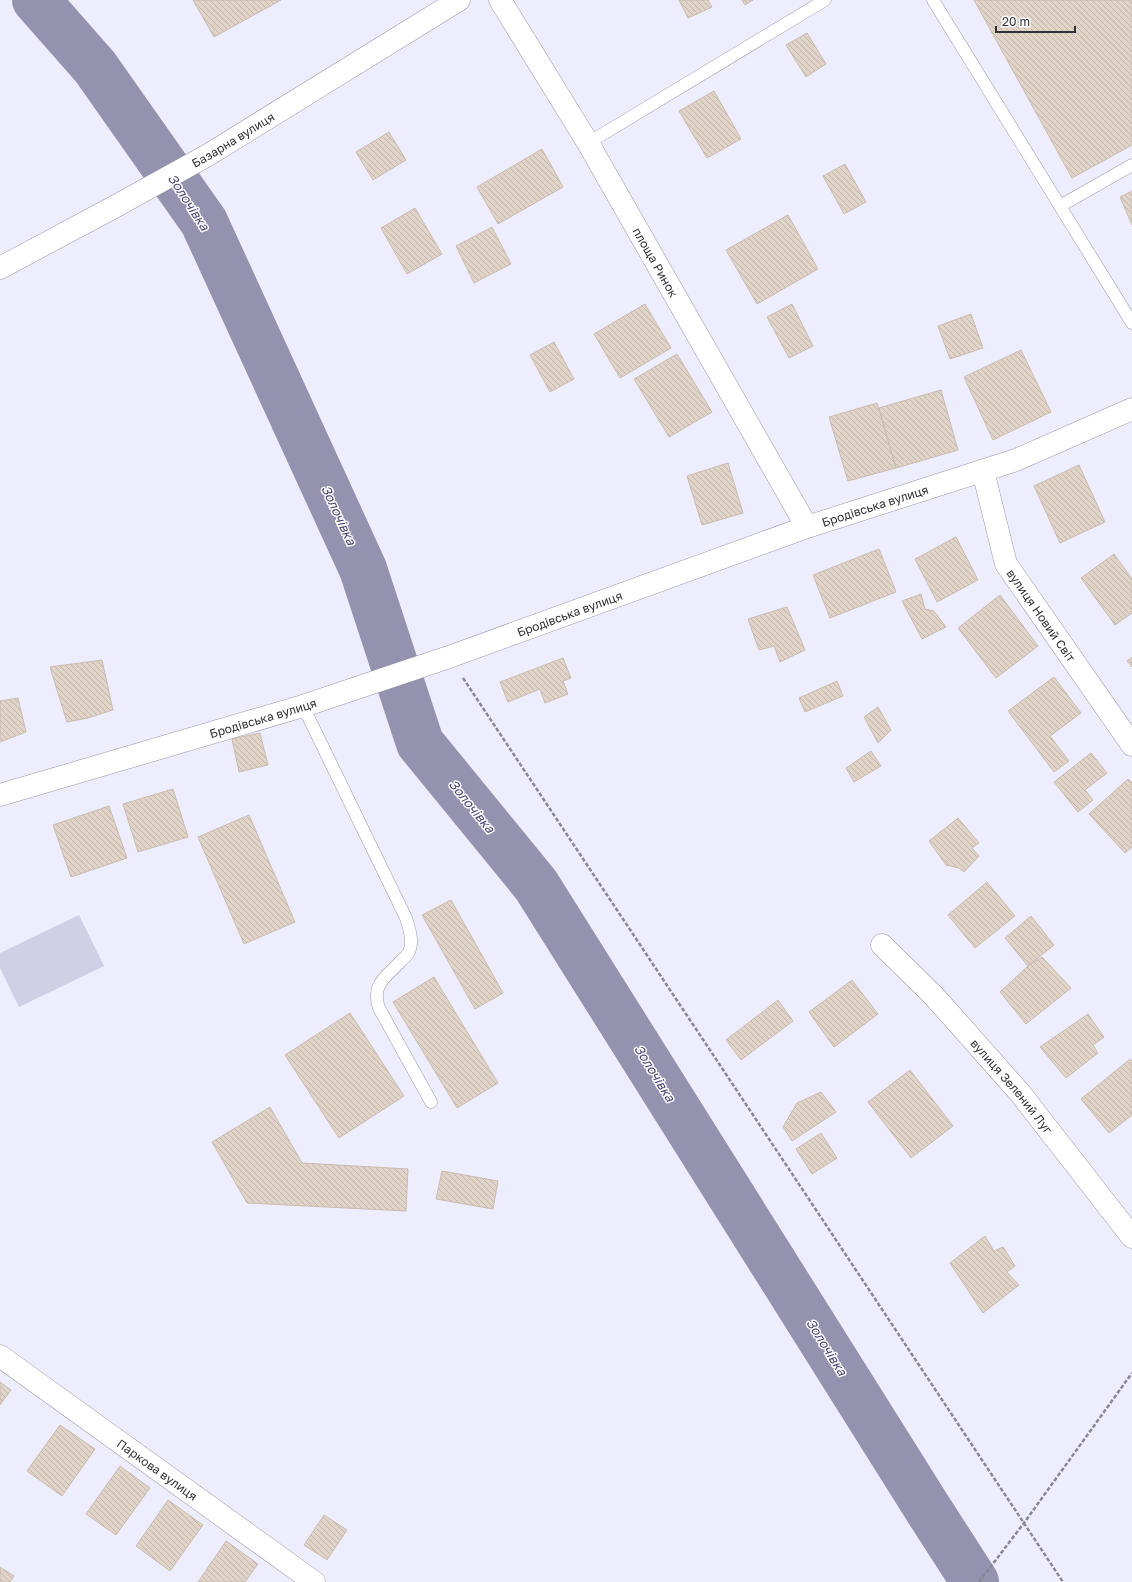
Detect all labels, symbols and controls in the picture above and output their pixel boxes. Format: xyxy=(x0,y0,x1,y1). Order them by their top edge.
scale bar xyxy=(996,8,1075,34)
text: 20 m xyxy=(1002,14,1030,29)
street label: Базарна вулиця xyxy=(189,108,277,170)
water label: Золочівка xyxy=(165,171,214,234)
street label: площа Ринок xyxy=(630,224,682,300)
street label: Бродівська вулиця xyxy=(820,481,930,529)
water label: Золочівка xyxy=(318,483,360,548)
street label: вулиця Новий Світ xyxy=(1004,566,1079,664)
street label: Бродівська вулиця xyxy=(515,587,624,639)
street label: Бродівська вулиця xyxy=(208,695,318,741)
water label: Золочівка xyxy=(446,776,499,836)
street label: вулиця Зелений Луг xyxy=(968,1036,1056,1137)
water label: Золочівка xyxy=(631,1042,679,1105)
water label: Золочівка xyxy=(803,1316,851,1379)
street label: Паркова вулиця xyxy=(114,1435,201,1503)

